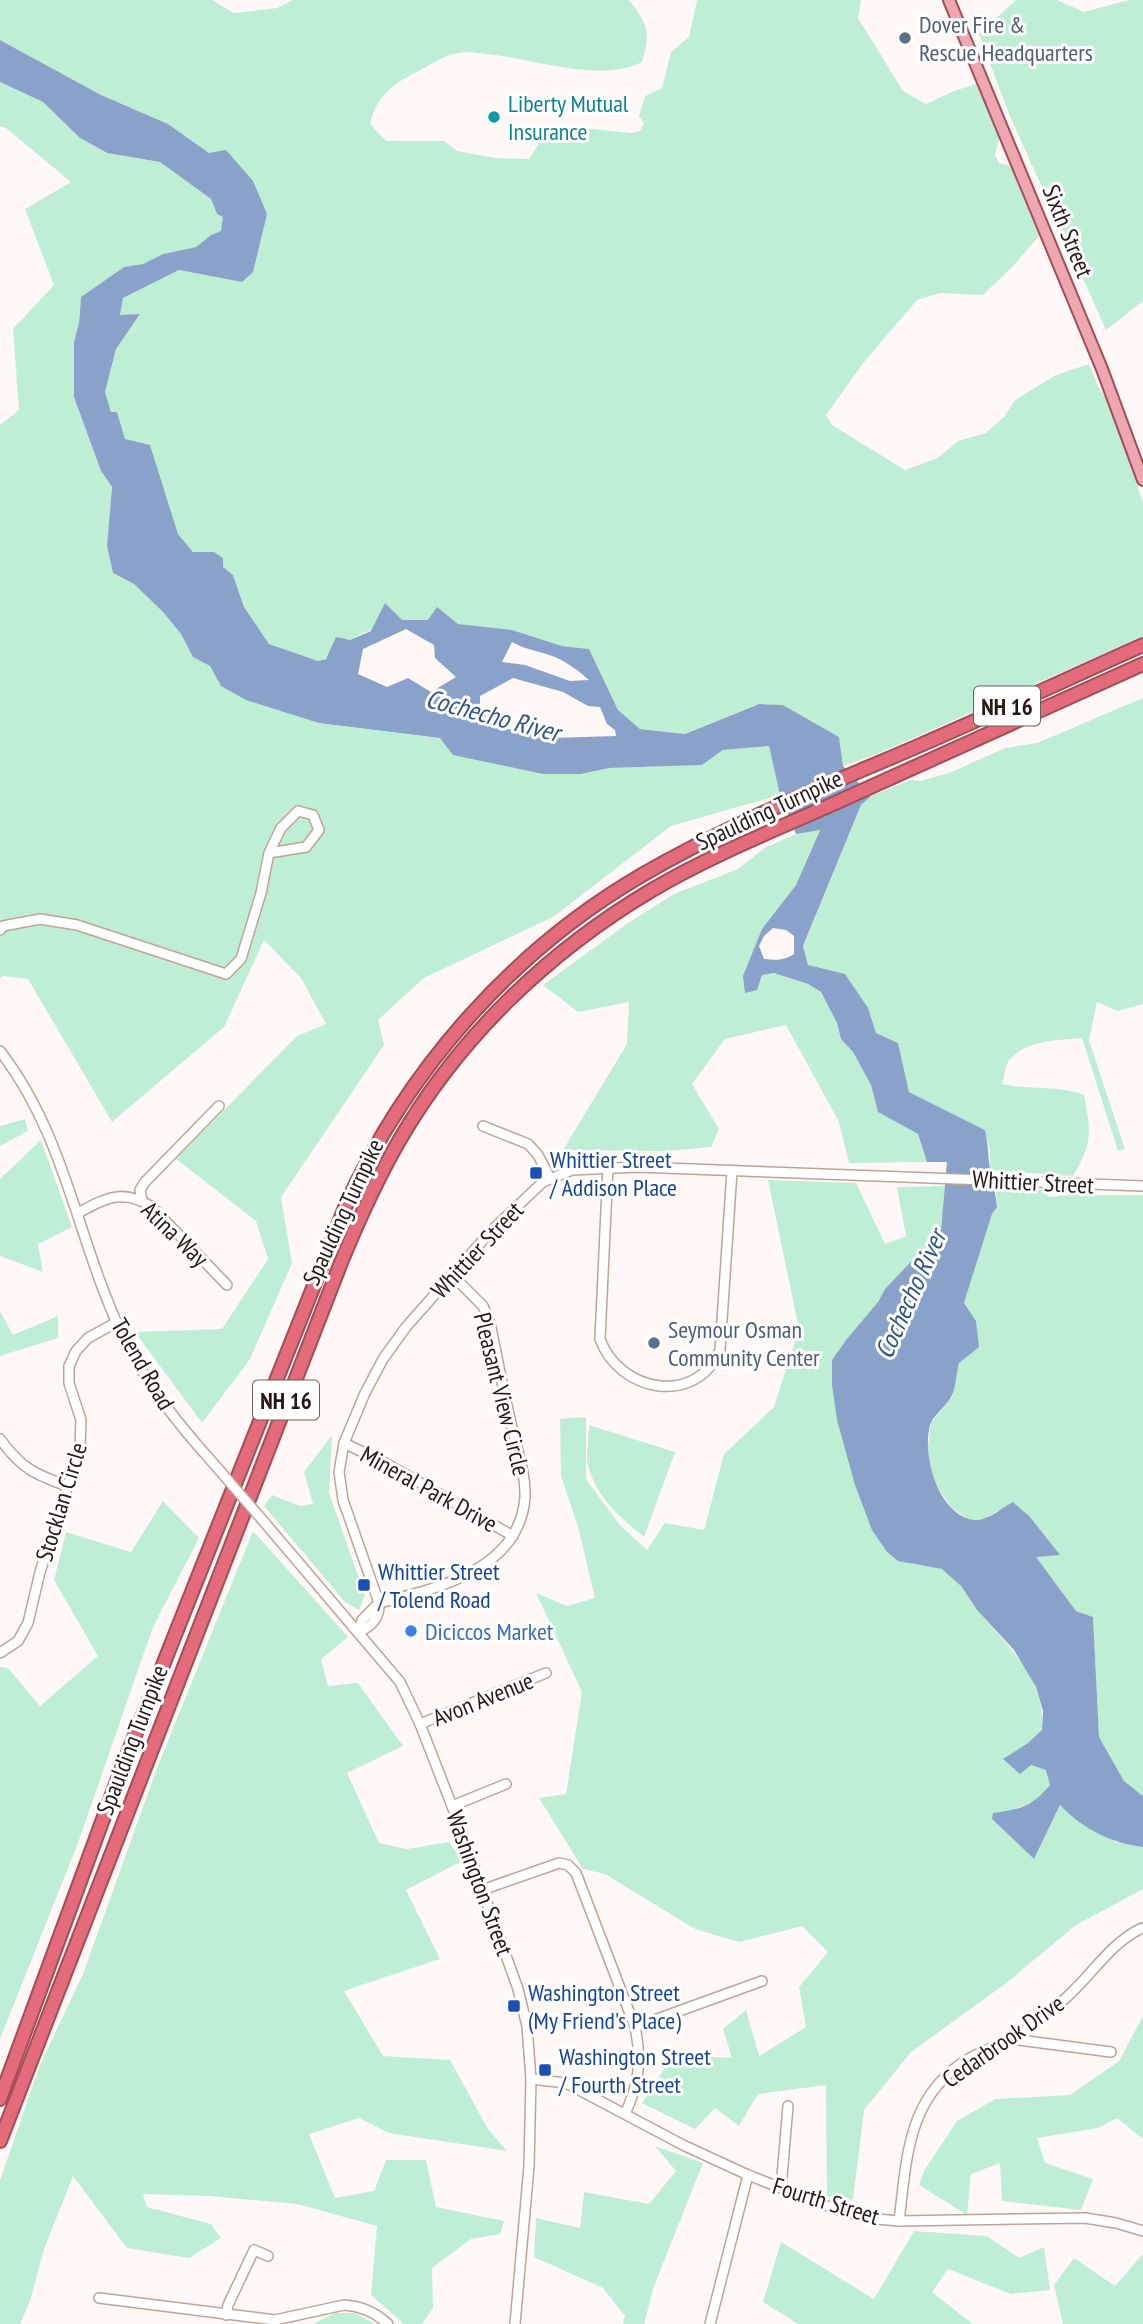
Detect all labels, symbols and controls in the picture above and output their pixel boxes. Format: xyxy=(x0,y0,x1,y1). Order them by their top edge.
place label: Dover Fire & Rescue Headquarters xyxy=(919,9,1093,68)
marker: Dover Fire & Rescue Headquarters xyxy=(897,30,913,46)
place label: Liberty Mutual Insurance xyxy=(508,88,629,147)
marker: Liberty Mutual Insurance xyxy=(486,109,502,125)
street label: Sixth Street xyxy=(1035,180,1101,282)
water label: Cochecho River xyxy=(422,681,567,750)
road number: NH 16 xyxy=(974,686,1040,726)
street label: Spaulding Turnpike xyxy=(691,763,847,857)
street label: Spaulding Turnpike xyxy=(296,1134,390,1290)
place label: Whittier Street / Addison Place xyxy=(549,1144,677,1203)
street label: Whittier Street xyxy=(971,1163,1095,1201)
marker: Whittier Street / Addison Place xyxy=(528,1165,544,1181)
street label: Atina Way xyxy=(135,1195,215,1273)
street label: Whittier Street xyxy=(424,1195,530,1305)
water label: Cochecho River xyxy=(867,1221,955,1363)
street label: Pleasant View Circle xyxy=(467,1309,537,1479)
street label: Tolend Road xyxy=(104,1312,182,1416)
place label: Seymour Osman Community Center xyxy=(668,1314,820,1373)
marker: Seymour Osman Community Center xyxy=(646,1335,662,1351)
road number: NH 16 xyxy=(253,1380,319,1420)
street label: Stocklan Circle xyxy=(28,1439,94,1565)
street label: Mineral Park Drive xyxy=(355,1439,503,1539)
place label: Whittier Street / Tolend Road xyxy=(377,1556,500,1615)
marker: Whittier Street / Tolend Road xyxy=(356,1577,372,1593)
place label: Diciccos Market xyxy=(425,1616,554,1647)
marker: Diciccos Market xyxy=(403,1623,419,1639)
street label: Spaulding Turnpike xyxy=(89,1661,175,1819)
street label: Avon Avenue xyxy=(428,1665,538,1733)
street label: Washington Street xyxy=(439,1806,521,1960)
place label: Washington Street (My Friend's Place) xyxy=(528,1977,681,2036)
street label: Cedarbrook Drive xyxy=(936,1988,1070,2094)
marker: Washington Street (My Friend's Place) xyxy=(506,1998,522,2014)
place label: Washington Street / Fourth Street xyxy=(558,2041,711,2100)
marker: Washington Street / Fourth Street xyxy=(537,2062,553,2078)
street label: Fourth Street xyxy=(769,2170,883,2232)

